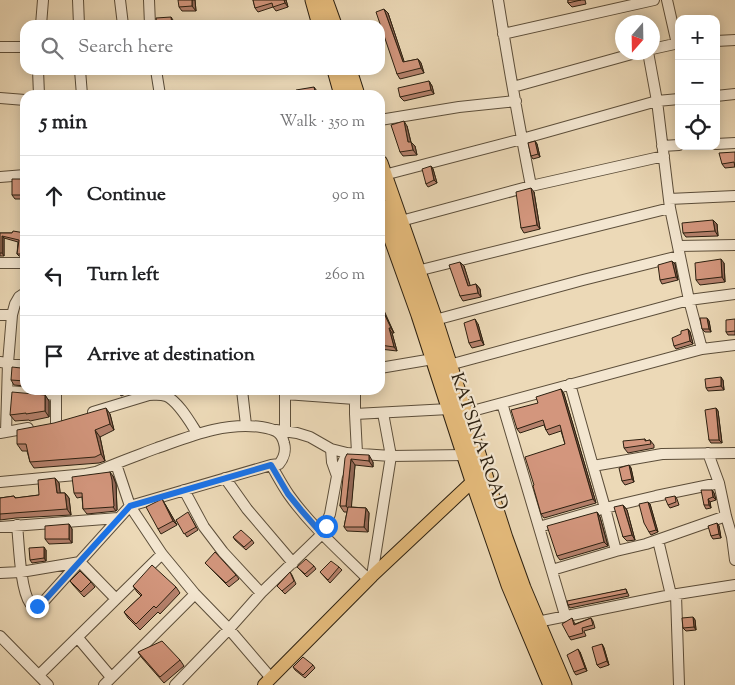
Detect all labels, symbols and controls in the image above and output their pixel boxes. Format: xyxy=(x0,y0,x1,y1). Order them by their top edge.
north arrow xyxy=(615,15,660,60)
map controls xyxy=(675,15,720,150)
button: + xyxy=(675,15,720,60)
search box xyxy=(20,20,385,75)
icon: search xyxy=(38,34,66,62)
text: Search here xyxy=(78,34,173,61)
button: − xyxy=(675,60,720,105)
button: locate xyxy=(675,105,720,150)
text: 5 min xyxy=(40,108,87,138)
text: Walk · 350 m xyxy=(280,111,365,134)
icon: ahead xyxy=(40,182,68,210)
text: Continue xyxy=(87,182,166,209)
text: 90 m xyxy=(332,184,365,207)
icon: left xyxy=(40,262,68,290)
text: Turn left xyxy=(87,262,159,289)
text: 260 m xyxy=(324,264,365,287)
icon: arrive xyxy=(40,342,68,370)
text: Arrive at destination xyxy=(87,342,255,369)
street label: KATSINA ROAD xyxy=(442,369,514,514)
route start xyxy=(315,515,338,538)
route end xyxy=(26,595,49,618)

